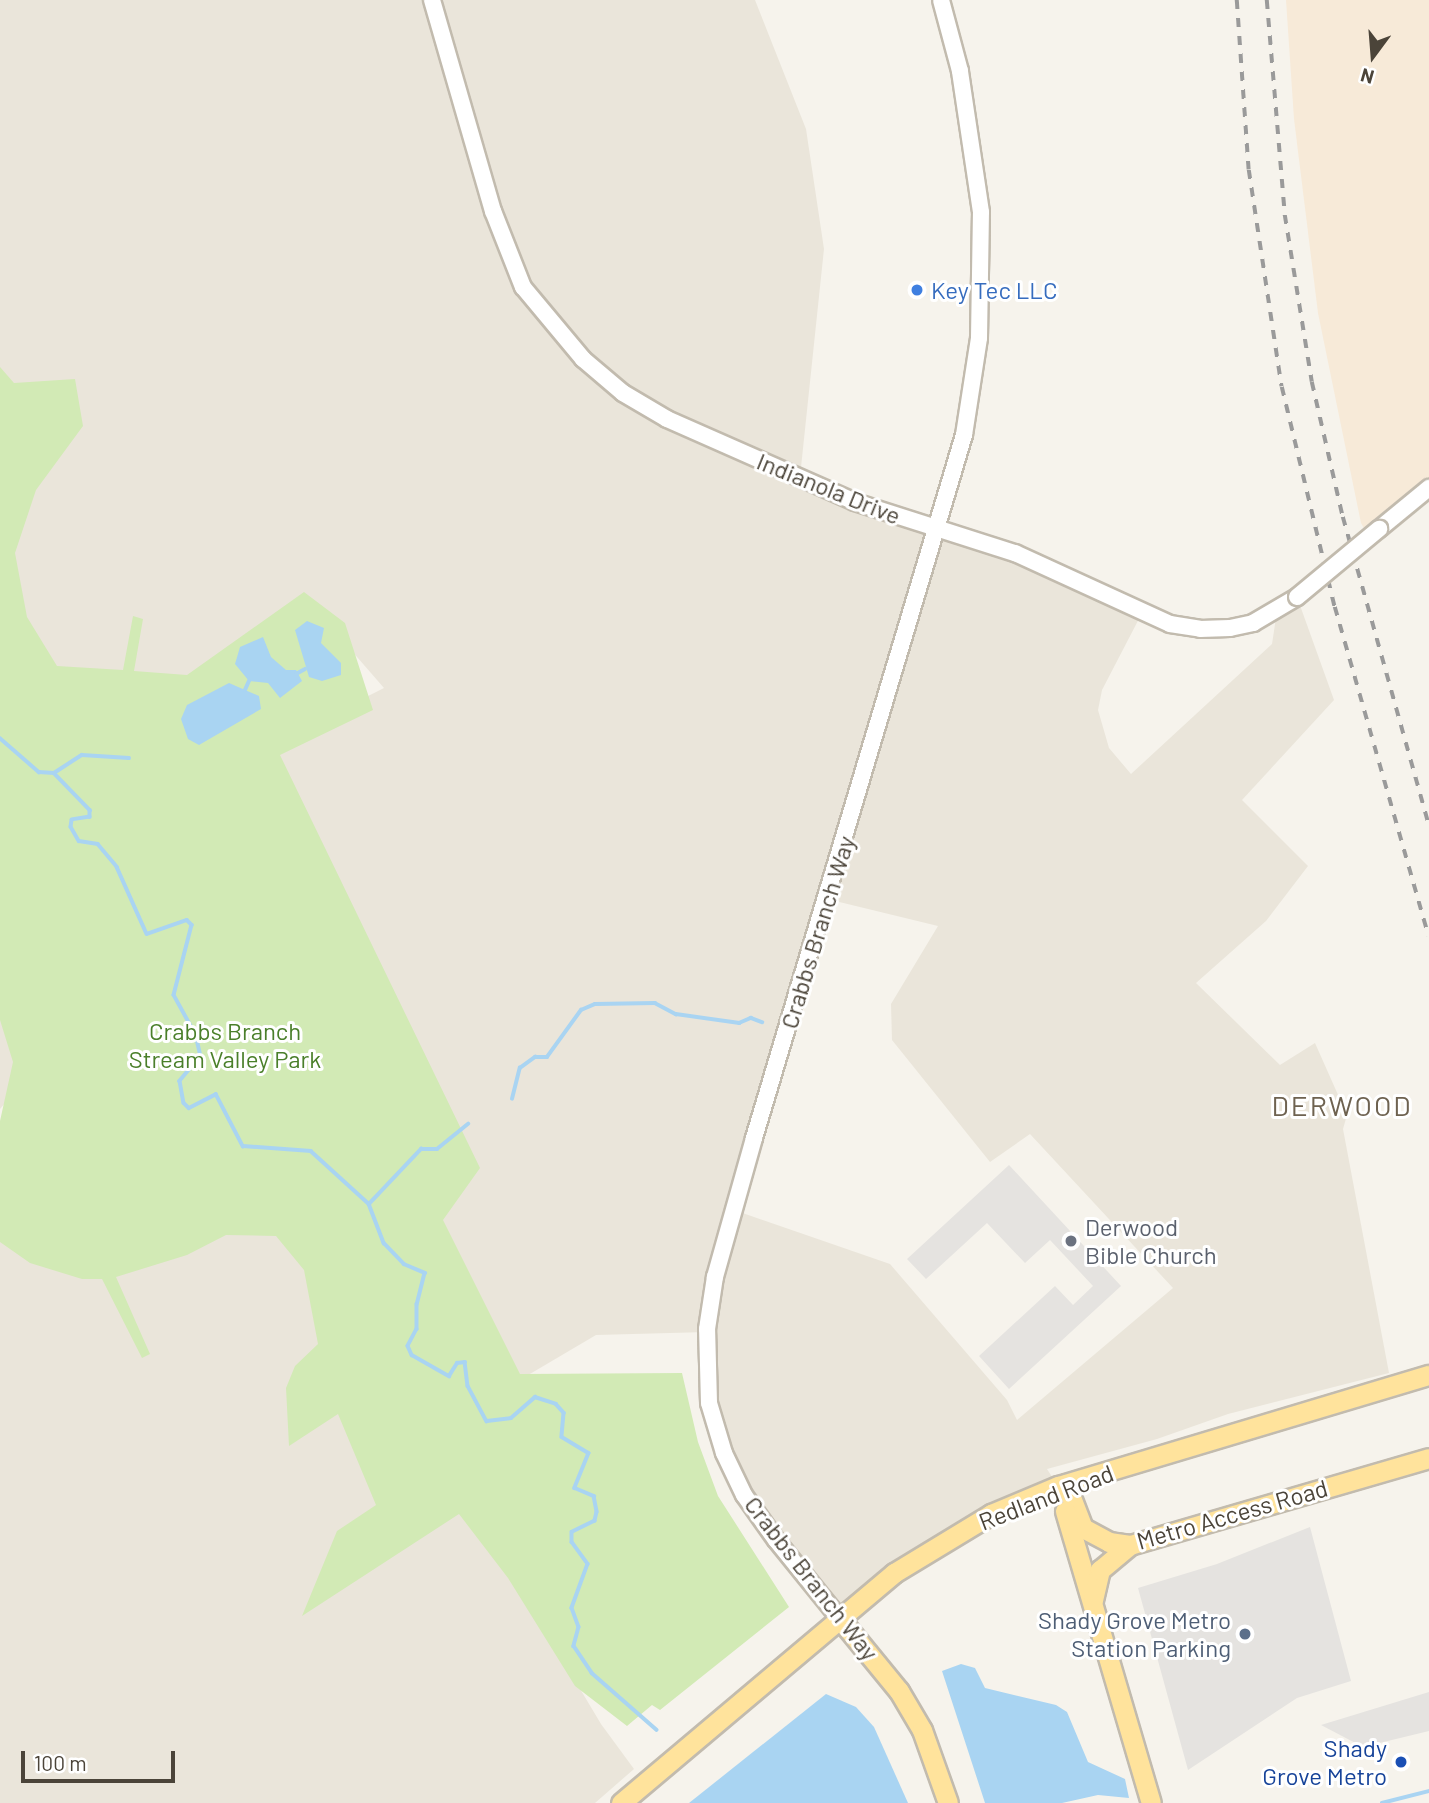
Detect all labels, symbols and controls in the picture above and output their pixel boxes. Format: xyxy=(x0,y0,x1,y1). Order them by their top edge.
north arrow xyxy=(1338,21,1408,91)
text: N xyxy=(1358,64,1376,89)
place label: Key Tec LLC xyxy=(931,276,1057,304)
marker: Key Tec LLC xyxy=(909,282,925,298)
street label: Indianola Drive xyxy=(753,446,905,530)
street label: Crabbs Branch Way xyxy=(774,832,860,1032)
park label: Crabbs Branch Stream Valley Park xyxy=(129,1017,321,1073)
district label: DERWOOD xyxy=(1272,1088,1412,1122)
place label: Derwood Bible Church xyxy=(1085,1213,1217,1269)
marker: Derwood Bible Church xyxy=(1063,1233,1079,1249)
street label: Redland Road xyxy=(975,1458,1117,1536)
street label: Metro Access Road xyxy=(1133,1473,1331,1555)
street label: Crabbs Branch Way xyxy=(739,1490,885,1666)
place label: Shady Grove Metro Station Parking xyxy=(1038,1606,1231,1662)
marker: Shady Grove Metro Station Parking xyxy=(1237,1626,1253,1642)
place label: Shady Grove Metro xyxy=(1262,1734,1387,1790)
scale bar xyxy=(24,1736,178,1780)
text: 100 m xyxy=(34,1750,87,1775)
marker: Shady Grove Metro xyxy=(1393,1754,1409,1770)

